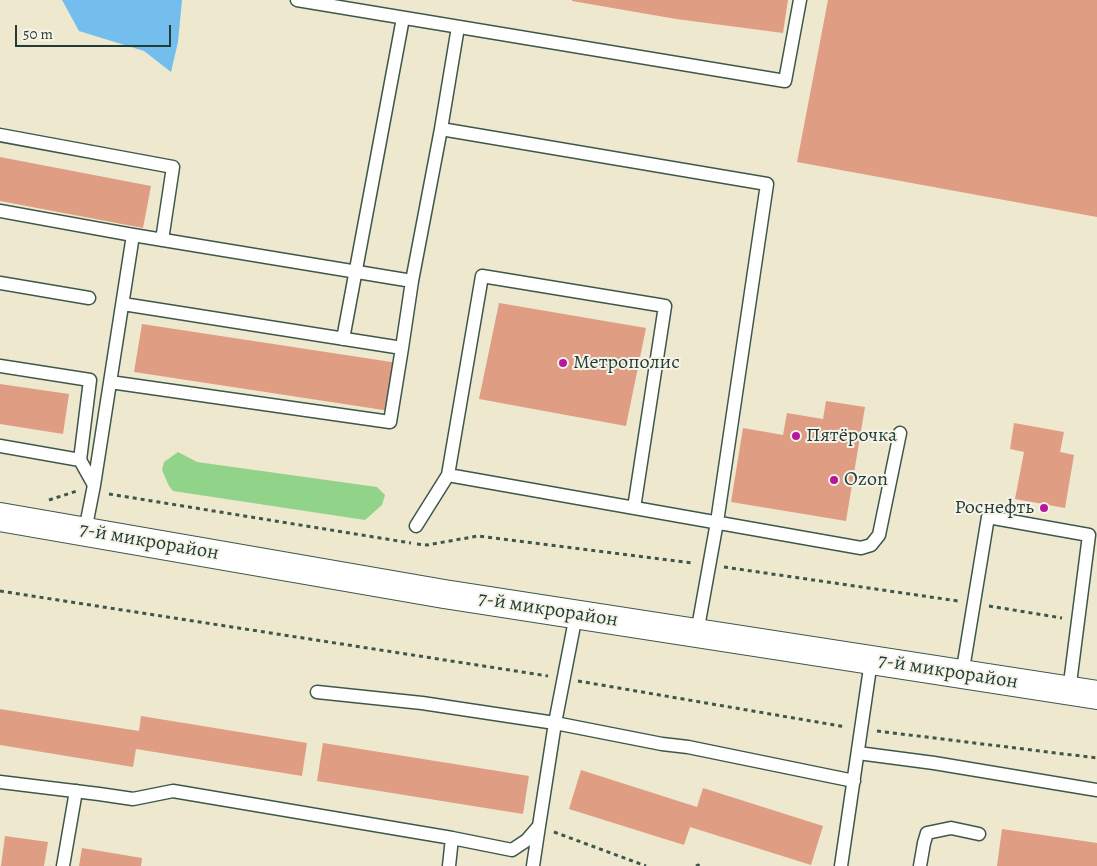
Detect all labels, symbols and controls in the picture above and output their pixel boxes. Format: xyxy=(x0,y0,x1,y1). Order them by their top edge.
scale bar xyxy=(18,15,174,47)
text: 50 m xyxy=(23,24,53,44)
place label: Метрополис xyxy=(573,351,680,375)
marker: Метрополис xyxy=(557,357,569,369)
place label: Пятёрочка xyxy=(806,424,897,448)
marker: Пятёрочка xyxy=(790,430,802,442)
place label: Ozon xyxy=(844,468,888,492)
marker: Ozon xyxy=(828,474,840,486)
place label: Роснефть xyxy=(955,496,1034,520)
marker: Роснефть xyxy=(1038,502,1050,514)
street label: 7-й микрорайон xyxy=(77,518,221,566)
street label: 7-й микрорайон xyxy=(476,587,620,633)
street label: 7-й микрорайон xyxy=(876,649,1020,695)

